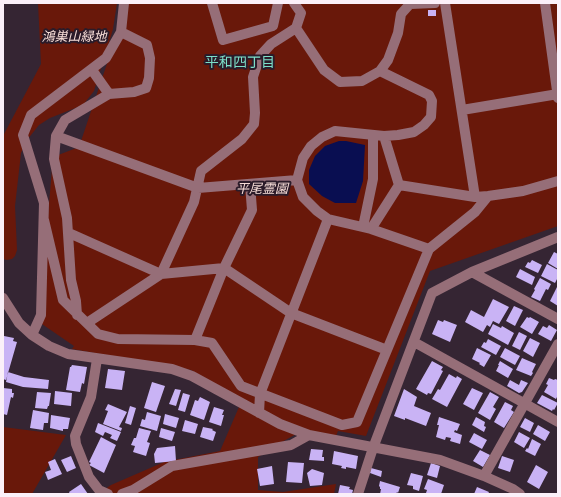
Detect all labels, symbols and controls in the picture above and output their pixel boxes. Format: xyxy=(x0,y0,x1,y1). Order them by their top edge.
park label: 鴻巣山緑地 xyxy=(42,30,106,46)
district label: 平和四丁目 xyxy=(205,56,275,72)
park label: 平尾霊園 xyxy=(236,182,288,198)

